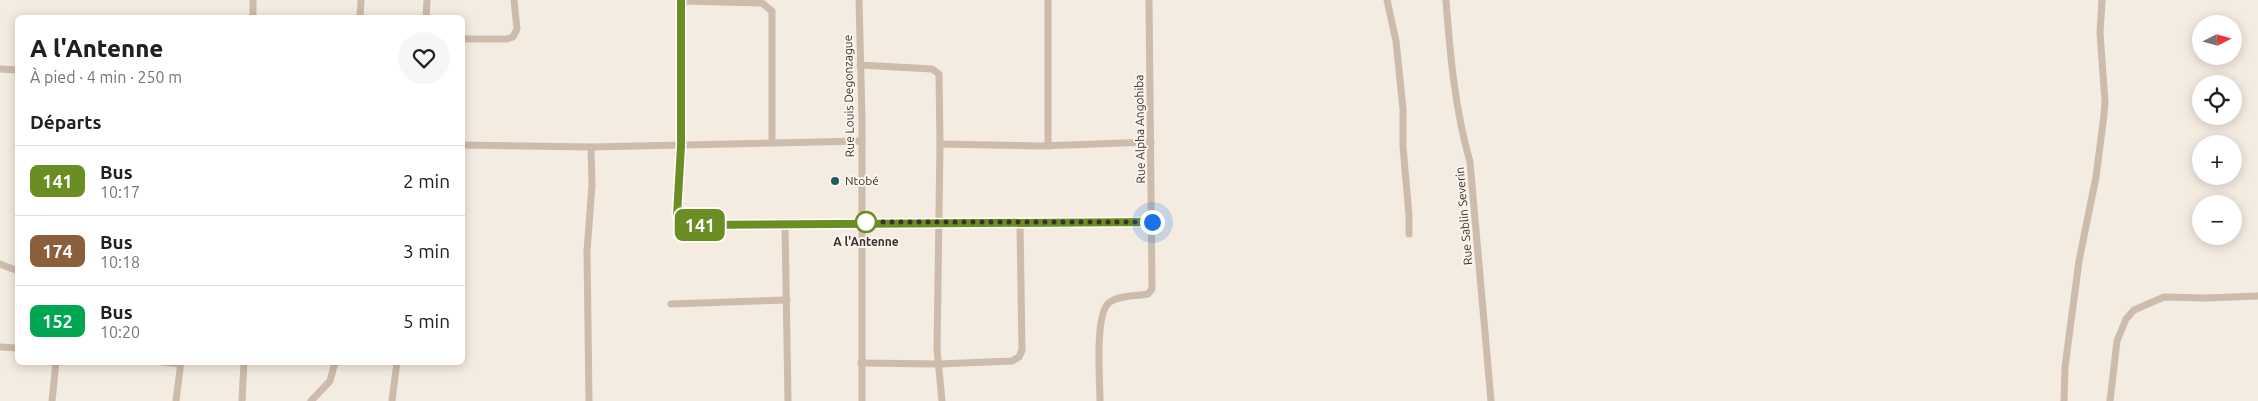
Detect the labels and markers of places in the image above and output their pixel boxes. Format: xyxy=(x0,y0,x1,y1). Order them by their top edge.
place label: Ntobé xyxy=(845,174,879,187)
marker: Ntobé xyxy=(829,175,841,187)
marker: A l'Antenne xyxy=(855,211,877,233)
place label: A l'Antenne xyxy=(833,235,899,248)

